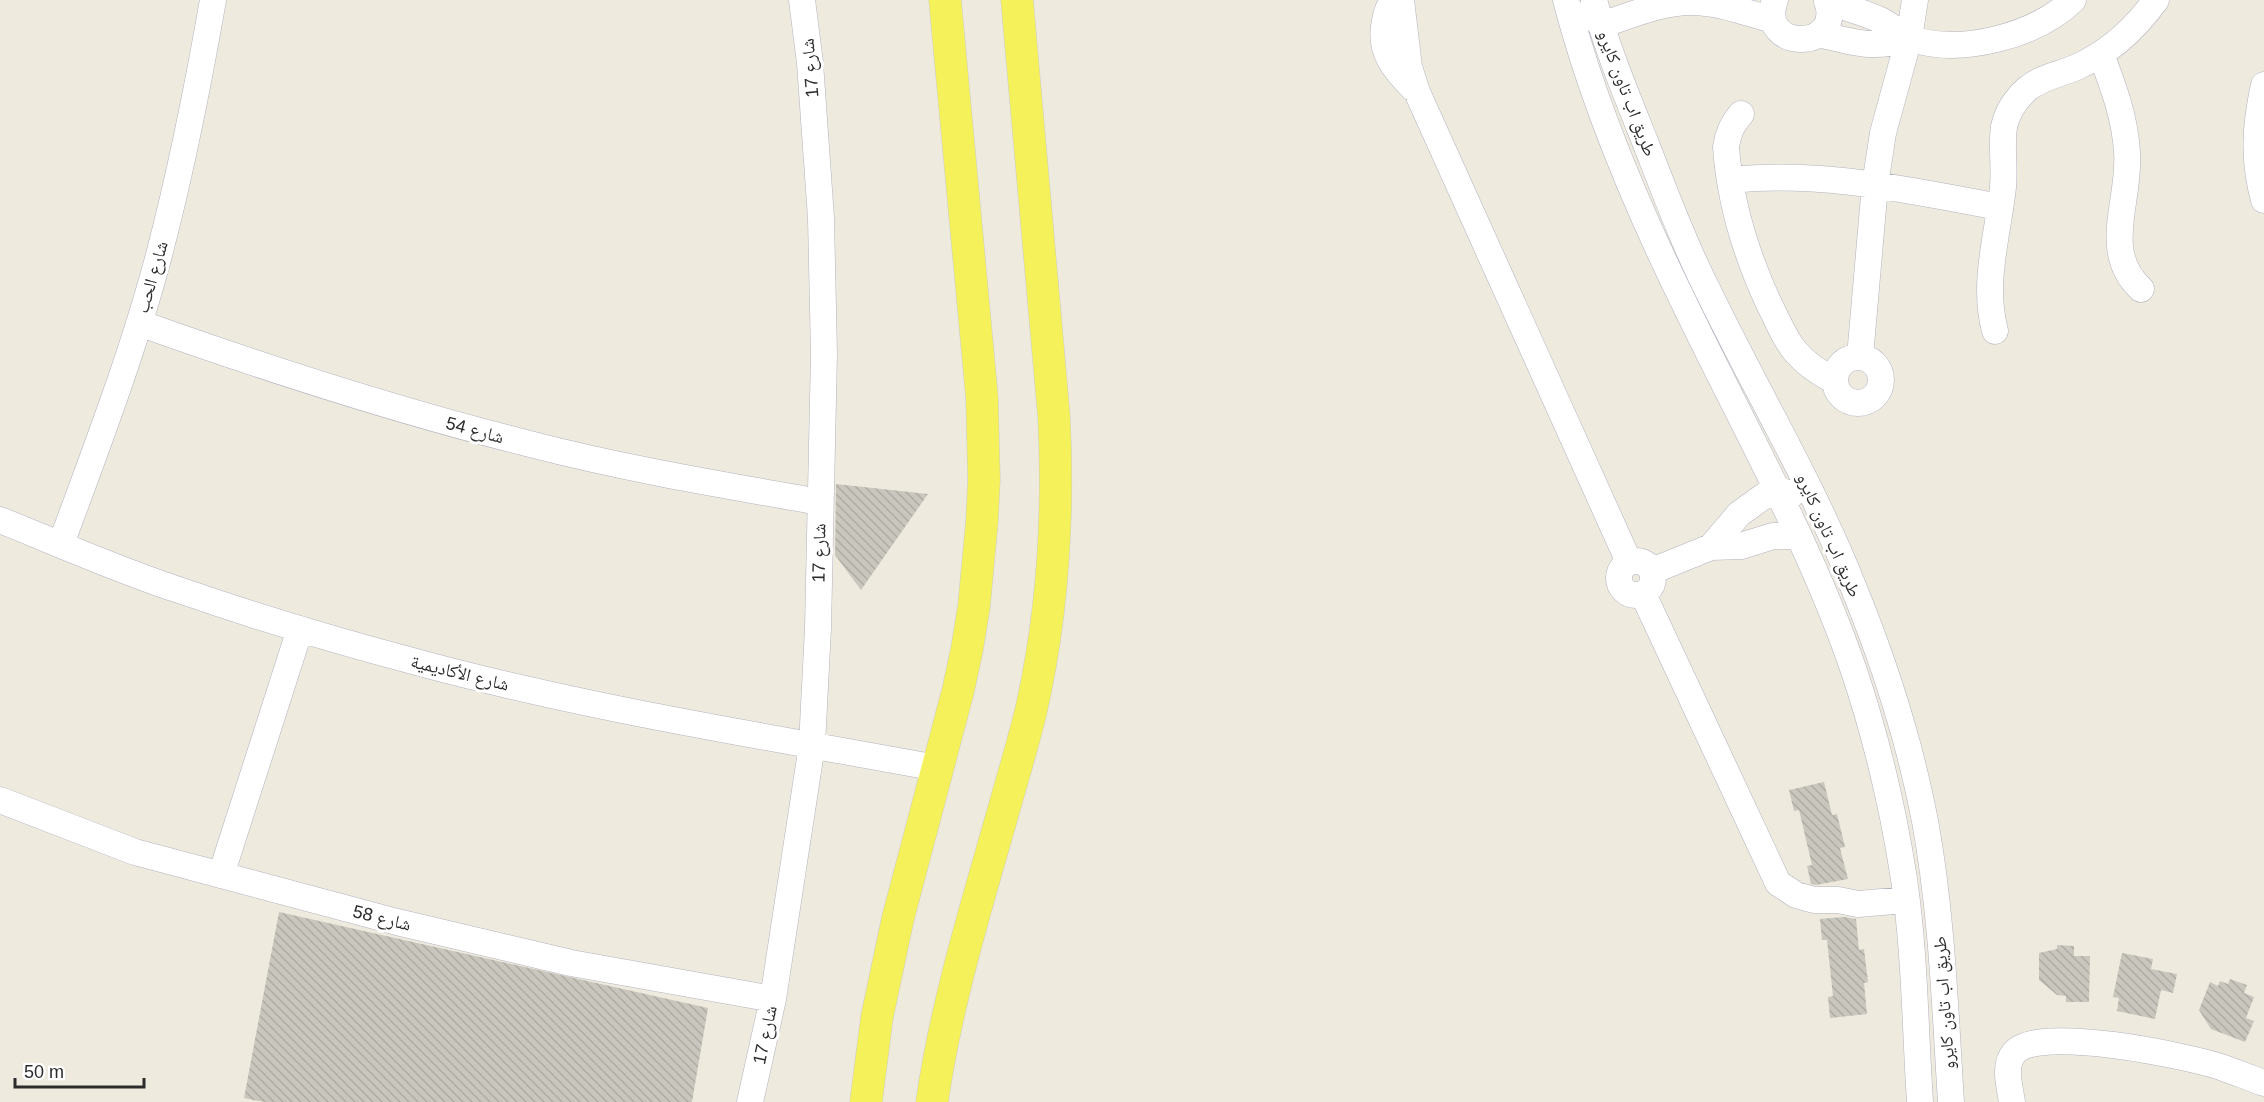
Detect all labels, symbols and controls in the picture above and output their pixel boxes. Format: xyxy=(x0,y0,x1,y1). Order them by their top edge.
street label: طريق اب تاون كايرو xyxy=(1593,27,1660,159)
street label: شارع 17 xyxy=(797,38,824,98)
street label: شارع الحب xyxy=(132,239,173,316)
street label: شارع 54 xyxy=(444,413,506,448)
street label: طريق اب تاون كايرو xyxy=(1792,470,1865,601)
street label: شارع 17 xyxy=(808,523,831,583)
street label: شارع الأكاديمية xyxy=(409,651,511,696)
street label: شارع 58 xyxy=(351,901,413,936)
street label: طريق اب تاون كايرو xyxy=(1929,936,1960,1070)
street label: شارع 17 xyxy=(749,1004,782,1066)
scale bar xyxy=(15,1051,144,1089)
text: 50 m xyxy=(24,1062,64,1082)

